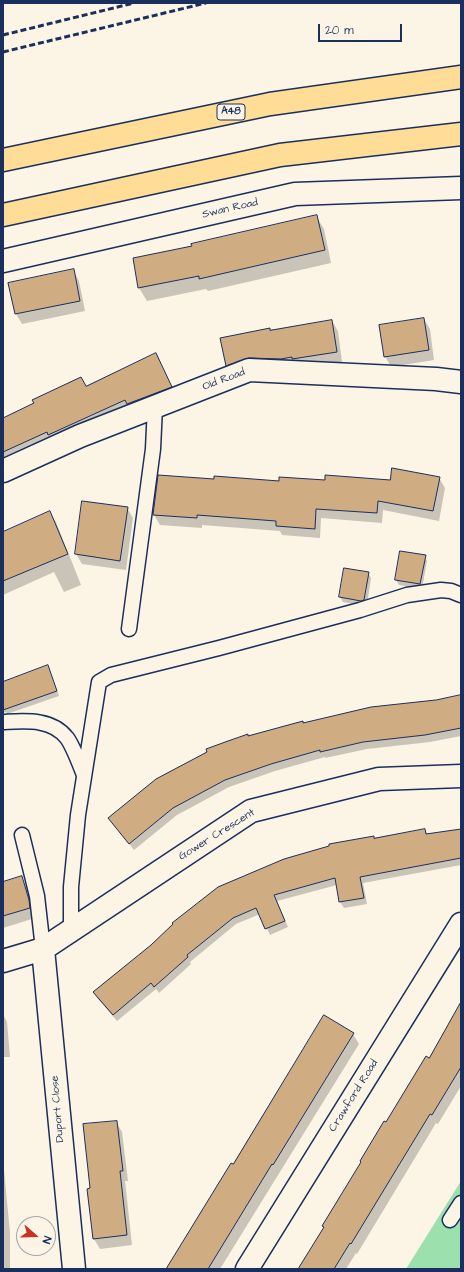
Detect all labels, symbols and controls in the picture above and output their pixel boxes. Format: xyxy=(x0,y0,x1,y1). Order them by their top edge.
scale bar xyxy=(320,16,404,42)
text: 20 m xyxy=(325,22,354,39)
road number: A48 xyxy=(217,104,245,120)
street label: Swan Road xyxy=(201,196,259,222)
street label: Old Road xyxy=(201,366,247,394)
street label: Gower Crescent xyxy=(176,806,258,864)
street label: Crawford Road xyxy=(327,1058,381,1134)
street label: Duport Close xyxy=(48,1075,68,1143)
north arrow xyxy=(16,1216,56,1256)
text: N xyxy=(39,1234,55,1246)

